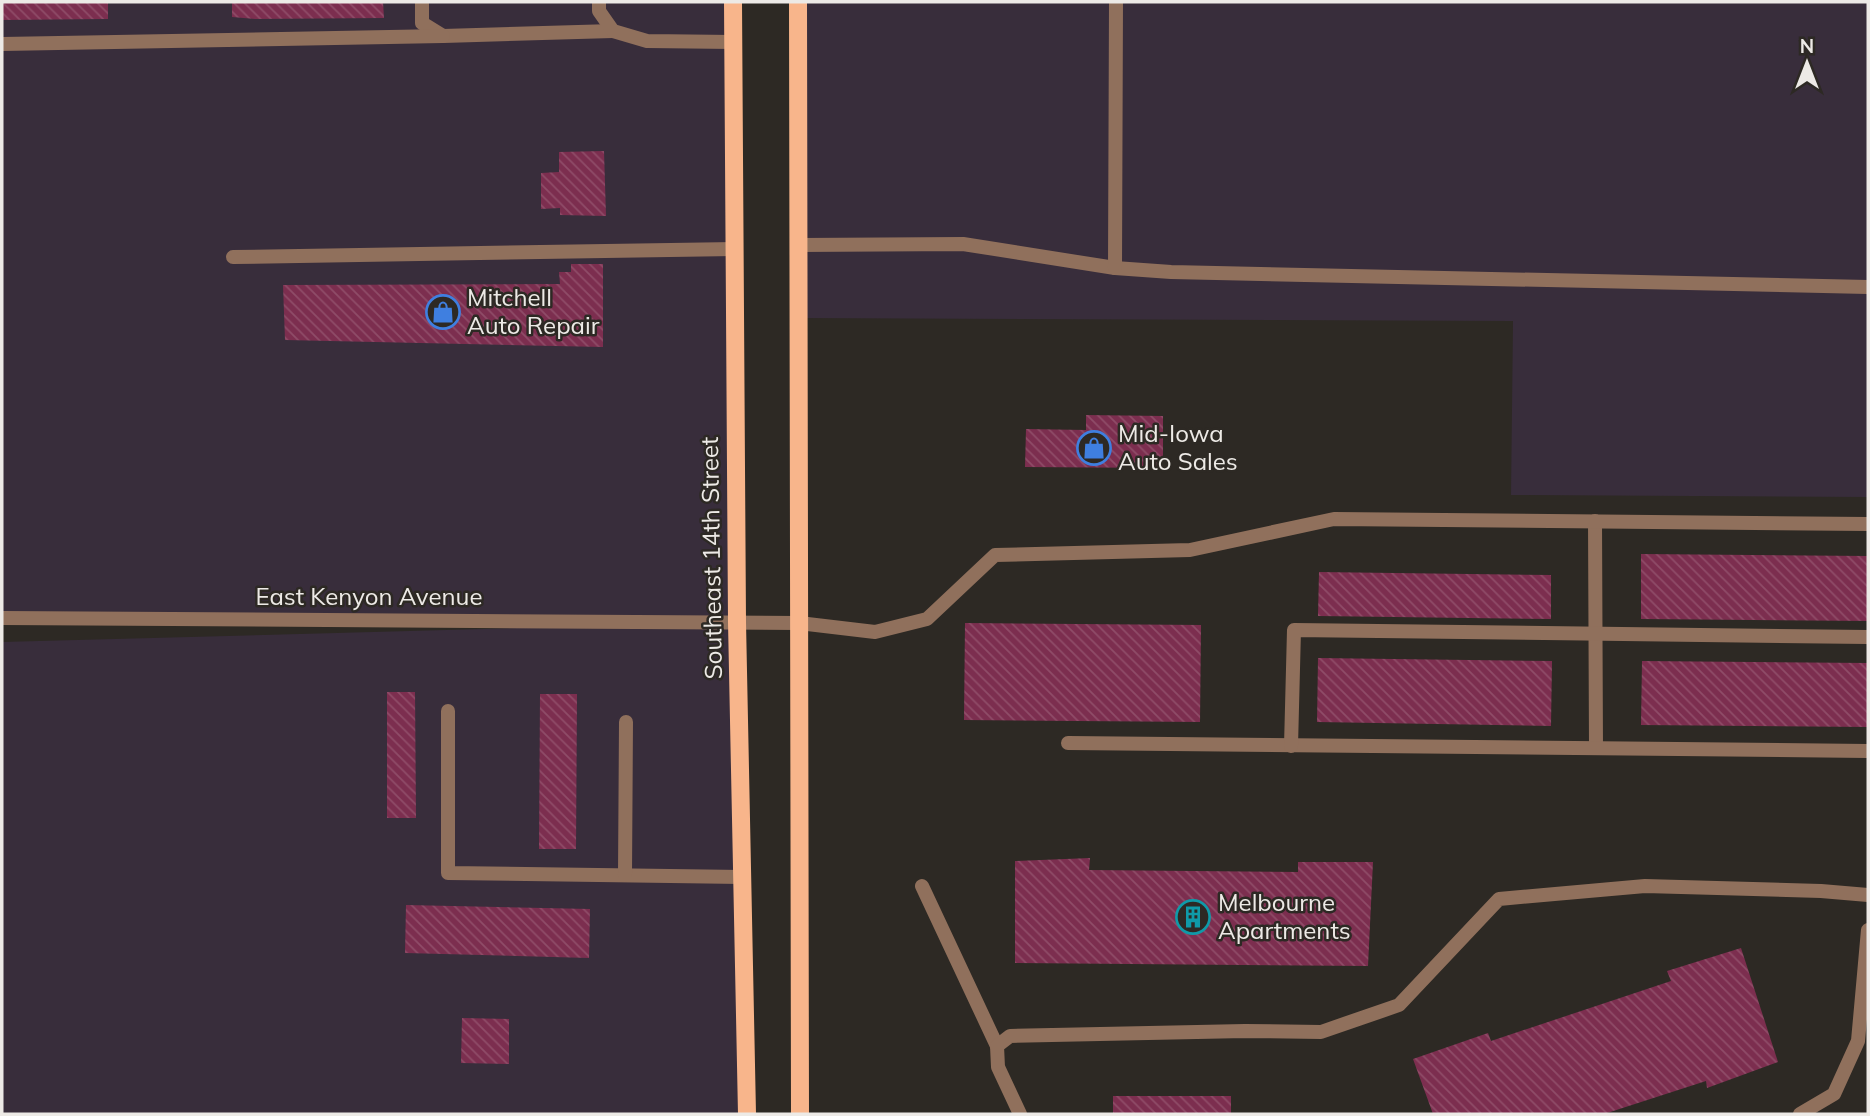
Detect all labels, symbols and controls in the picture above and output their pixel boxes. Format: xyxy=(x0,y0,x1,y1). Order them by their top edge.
north arrow xyxy=(1772,28,1842,98)
text: N xyxy=(1800,34,1814,58)
place label: Mitchell Auto Repair xyxy=(467,282,600,340)
shop icon: Mitchell Auto Repair xyxy=(424,293,462,331)
place label: Mid-Iowa Auto Sales xyxy=(1118,418,1238,476)
shop icon: Mid-Iowa Auto Sales xyxy=(1075,429,1113,467)
street label: Southeast 14th Street xyxy=(694,436,728,680)
street label: East Kenyon Avenue xyxy=(256,581,482,611)
place label: Melbourne Apartments xyxy=(1218,887,1351,945)
building icon: Melbourne Apartments xyxy=(1174,898,1212,936)

